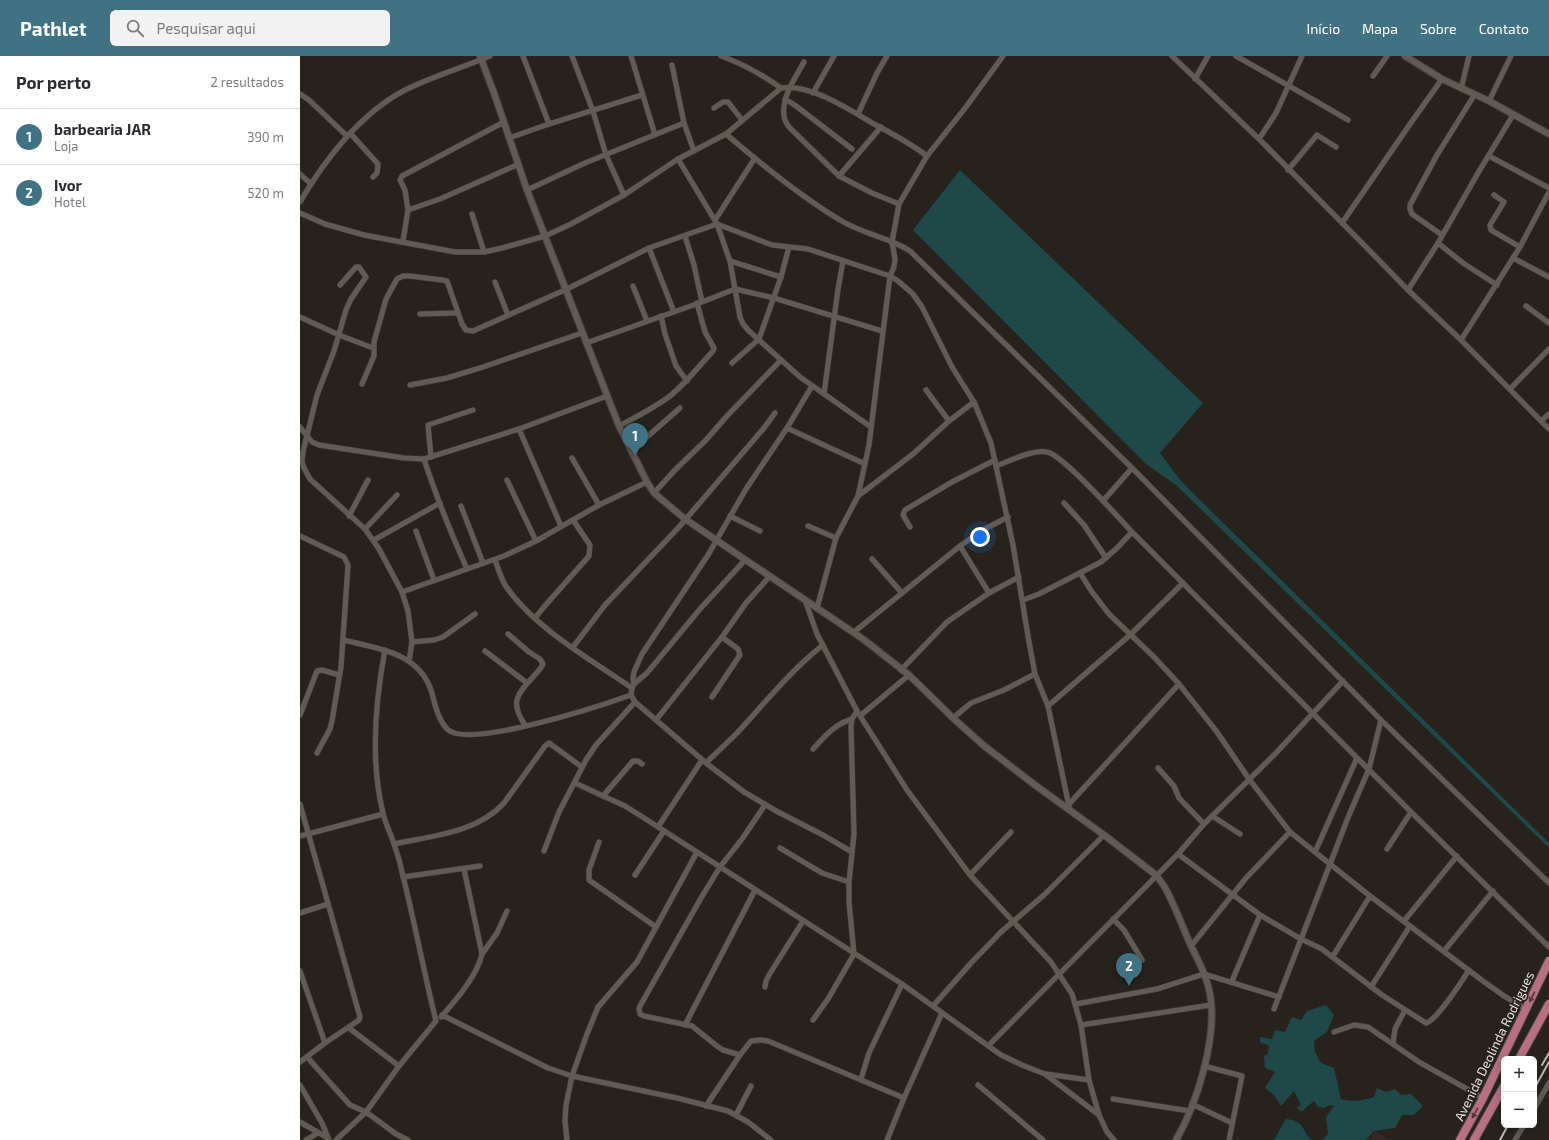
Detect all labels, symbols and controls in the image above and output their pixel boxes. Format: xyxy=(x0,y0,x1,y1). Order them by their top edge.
search box xyxy=(110,10,390,46)
text: Pathlet xyxy=(20,17,86,40)
icon: search xyxy=(124,17,146,39)
text: Pesquisar aqui xyxy=(156,19,256,37)
text: Início xyxy=(1307,20,1340,37)
text: Mapa xyxy=(1362,20,1398,37)
text: Sobre xyxy=(1420,20,1457,37)
text: Contato xyxy=(1479,20,1529,37)
text: Por perto xyxy=(16,72,91,92)
text: 2 resultados xyxy=(210,74,284,90)
text: barbearia JAR xyxy=(54,120,151,138)
text: 1 xyxy=(26,129,32,145)
text: 390 m xyxy=(247,129,284,145)
text: Loja xyxy=(54,138,78,154)
text: Ivor xyxy=(54,176,82,194)
text: 2 xyxy=(25,185,33,201)
text: 520 m xyxy=(248,185,284,201)
text: Hotel xyxy=(54,194,86,210)
pin: 1 xyxy=(622,423,648,456)
your location xyxy=(970,527,990,547)
pin: 2 xyxy=(1116,953,1142,986)
street label: Avenida Deolinda Rodrigues xyxy=(1451,969,1537,1123)
one-way arrow xyxy=(1529,991,1535,1002)
map controls xyxy=(1501,1056,1537,1128)
button: + xyxy=(1501,1056,1537,1092)
button: − xyxy=(1501,1092,1537,1128)
one-way arrow xyxy=(1472,1107,1478,1119)

